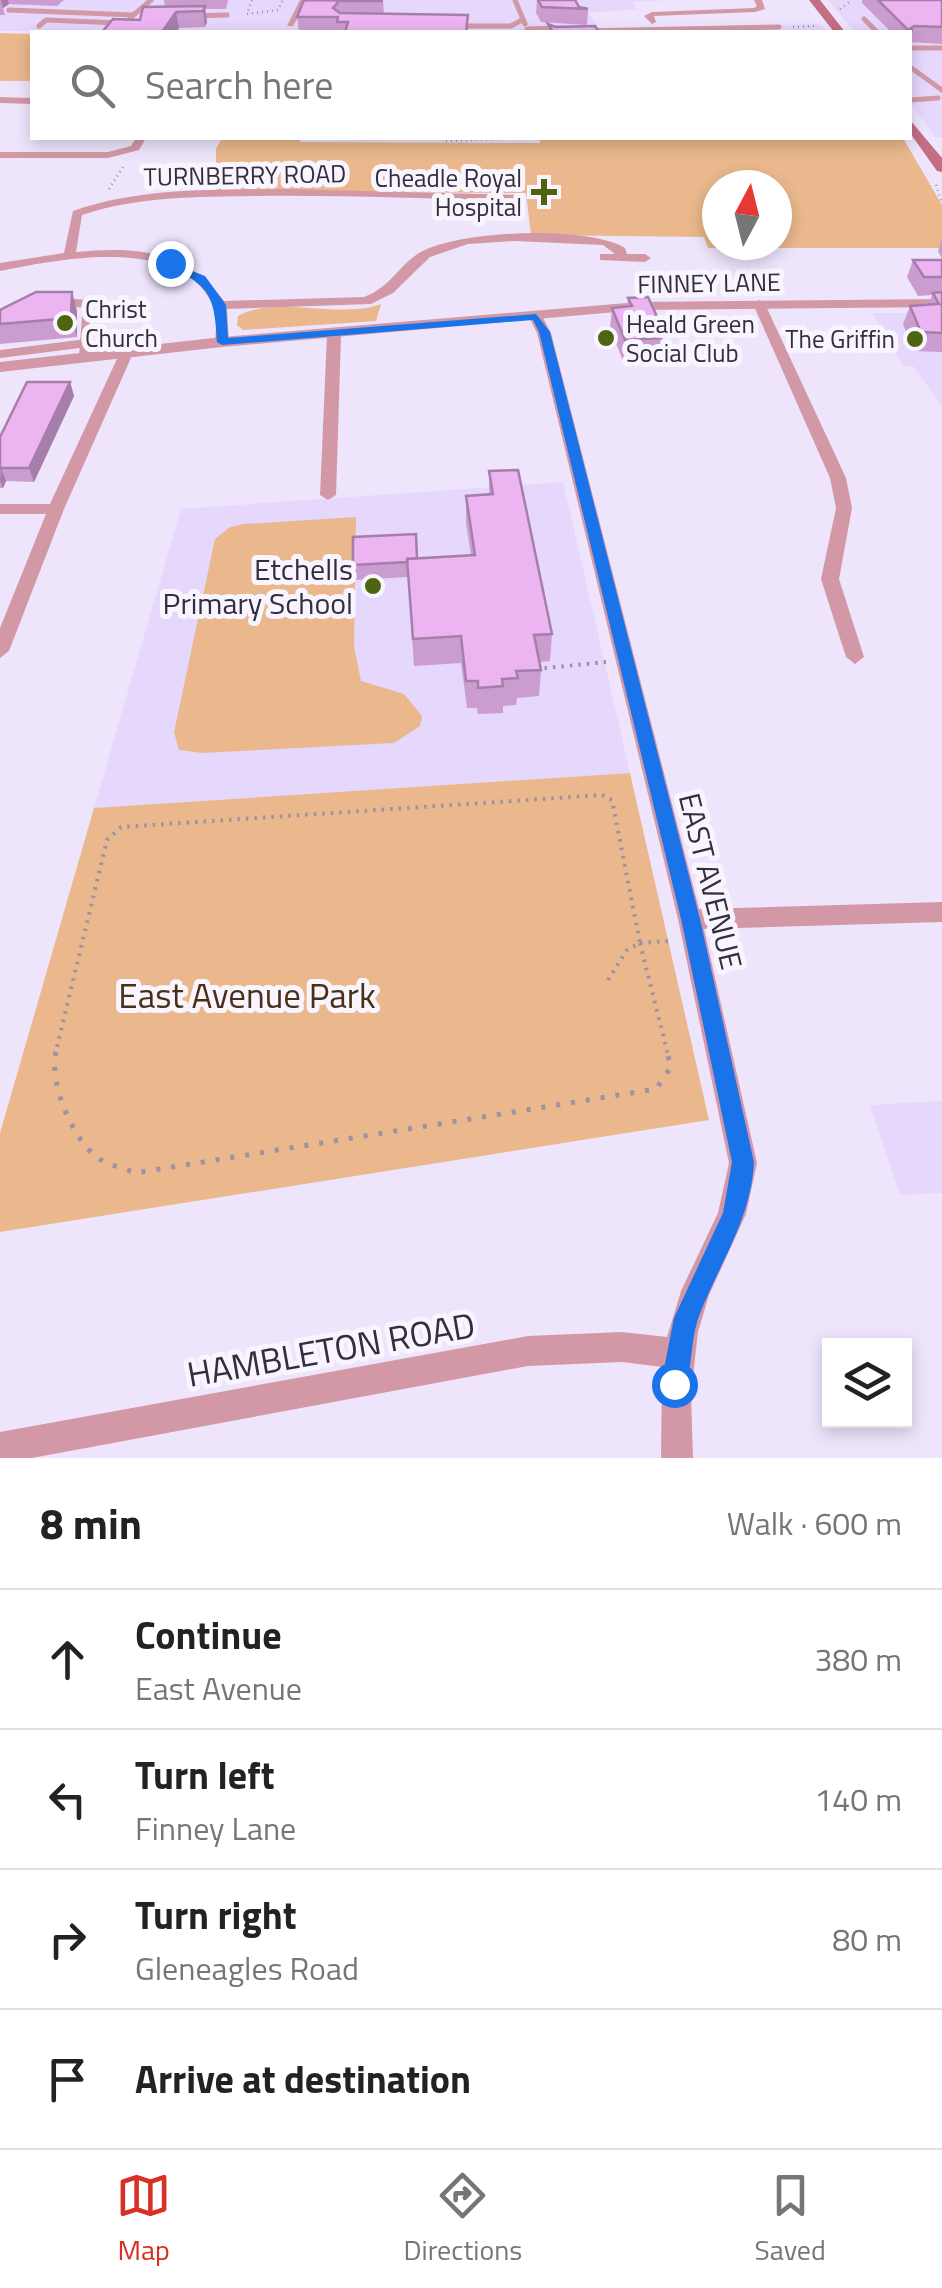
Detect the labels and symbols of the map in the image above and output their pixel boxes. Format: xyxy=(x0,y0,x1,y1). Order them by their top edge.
street label: TURNBERRY ROAD xyxy=(143,154,347,196)
place label: Cheadle Royal Hospital xyxy=(374,159,522,226)
north arrow xyxy=(702,170,792,260)
marker: Cheadle Royal Hospital xyxy=(531,179,557,205)
route end xyxy=(148,241,194,287)
street label: FINNEY LANE xyxy=(637,263,781,303)
place label: Christ Church xyxy=(85,290,158,357)
place label: Heald Green Social Club xyxy=(626,305,755,372)
marker: Christ Church xyxy=(54,312,76,334)
place label: The Griffin xyxy=(785,320,895,358)
marker: Heald Green Social Club xyxy=(595,327,617,349)
marker: The Griffin xyxy=(904,328,926,350)
place label: Etchells Primary School xyxy=(163,546,353,626)
marker: Etchells Primary School xyxy=(362,575,384,597)
street label: EAST AVENUE xyxy=(667,788,755,974)
park label: East Avenue Park xyxy=(118,968,376,1022)
street label: HAMBLETON ROAD xyxy=(183,1297,479,1401)
route start xyxy=(652,1362,698,1408)

